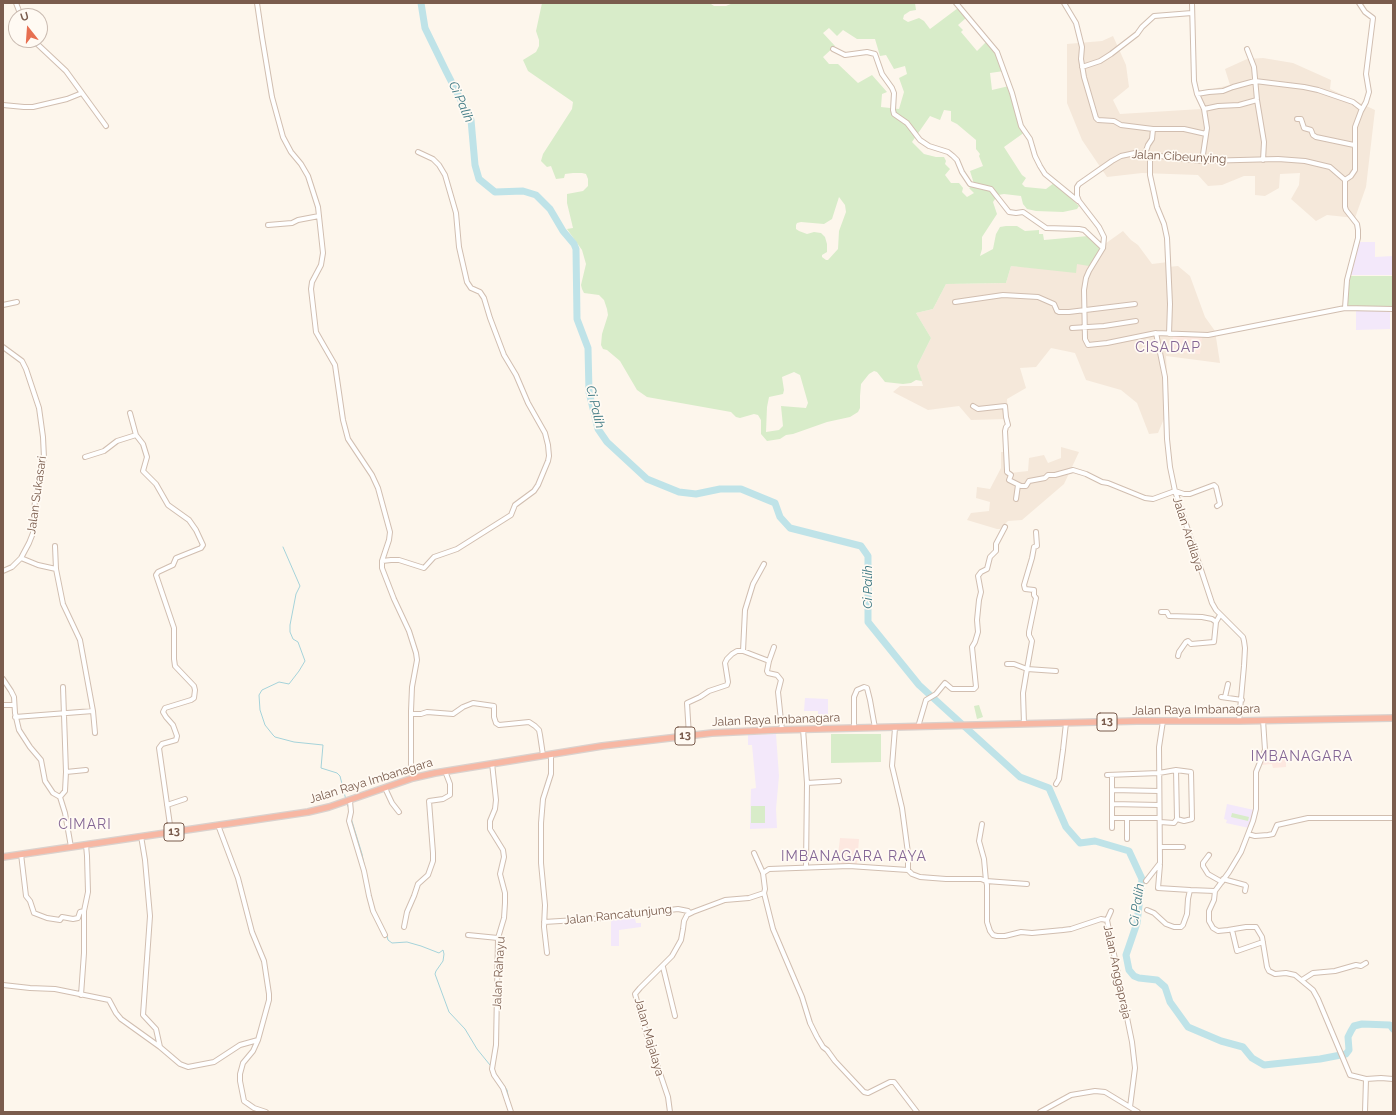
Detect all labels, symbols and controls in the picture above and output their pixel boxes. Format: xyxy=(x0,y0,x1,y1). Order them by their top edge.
north arrow xyxy=(8,8,48,48)
text: U xyxy=(19,10,30,24)
water label: Ci Palih xyxy=(445,79,477,125)
street label: Jalan Cibeunying xyxy=(1131,147,1227,167)
district label: CISADAP xyxy=(1135,340,1201,356)
water label: Ci Palih xyxy=(582,384,608,430)
street label: Jalan Sukasari xyxy=(24,455,50,535)
street label: Jalan Ardilaya xyxy=(1169,495,1207,573)
water label: Ci Palih xyxy=(860,565,876,609)
street label: Jalan Raya Imbanagara xyxy=(1132,702,1260,718)
street label: Jalan Raya Imbanagara xyxy=(712,711,840,729)
road number: 13 xyxy=(1097,713,1117,731)
road number: 13 xyxy=(675,727,695,745)
district label: IMBANAGARA xyxy=(1251,749,1353,765)
street label: Jalan Raya Imbanagara xyxy=(308,755,434,807)
district label: CIMARI xyxy=(58,817,112,833)
road number: 13 xyxy=(164,823,184,841)
district label: IMBANAGARA RAYA xyxy=(781,849,927,865)
water label: Ci Palih xyxy=(1126,882,1148,928)
street label: Jalan Rancatunjung xyxy=(563,902,673,928)
street label: Jalan Anggapraja xyxy=(1100,924,1134,1020)
street label: Jalan Rahayu xyxy=(490,936,508,1010)
street label: Jalan Majalaya xyxy=(631,996,667,1078)

